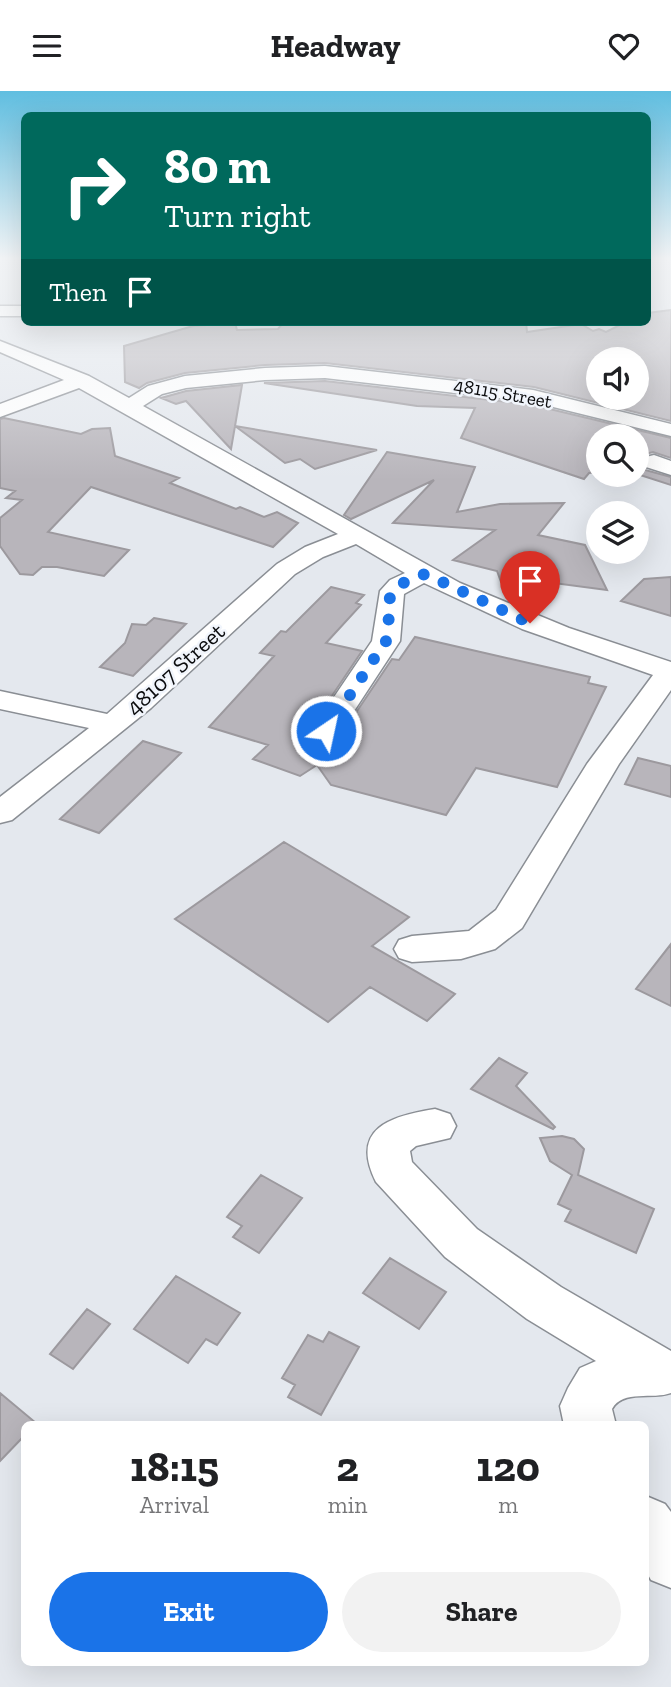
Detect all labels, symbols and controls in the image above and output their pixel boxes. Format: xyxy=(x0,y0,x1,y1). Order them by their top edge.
icon: menu xyxy=(28,27,66,65)
text: Headway xyxy=(270,27,401,65)
icon: heart xyxy=(605,27,643,65)
text: 80 m xyxy=(164,137,271,196)
icon: right xyxy=(49,140,140,231)
text: Turn right xyxy=(164,197,311,235)
icon: arrive xyxy=(121,273,159,311)
text: Then xyxy=(49,276,107,308)
map controls xyxy=(586,347,649,564)
button: sound xyxy=(586,347,649,410)
street label: 48115 Street xyxy=(452,373,554,413)
button: search xyxy=(586,424,649,487)
button: layers xyxy=(586,501,649,564)
pin xyxy=(500,551,560,623)
icon: arrive xyxy=(511,562,549,600)
street label: 48107 Street xyxy=(120,617,231,721)
position arrow xyxy=(289,694,363,768)
text: 18:15 xyxy=(130,1441,219,1492)
text: 2 xyxy=(336,1441,359,1492)
text: 120 xyxy=(476,1441,540,1492)
text: Arrival xyxy=(140,1491,209,1519)
text: min xyxy=(328,1491,367,1519)
text: m xyxy=(498,1491,518,1519)
button: Exit xyxy=(49,1572,328,1652)
button: Share xyxy=(342,1572,621,1652)

